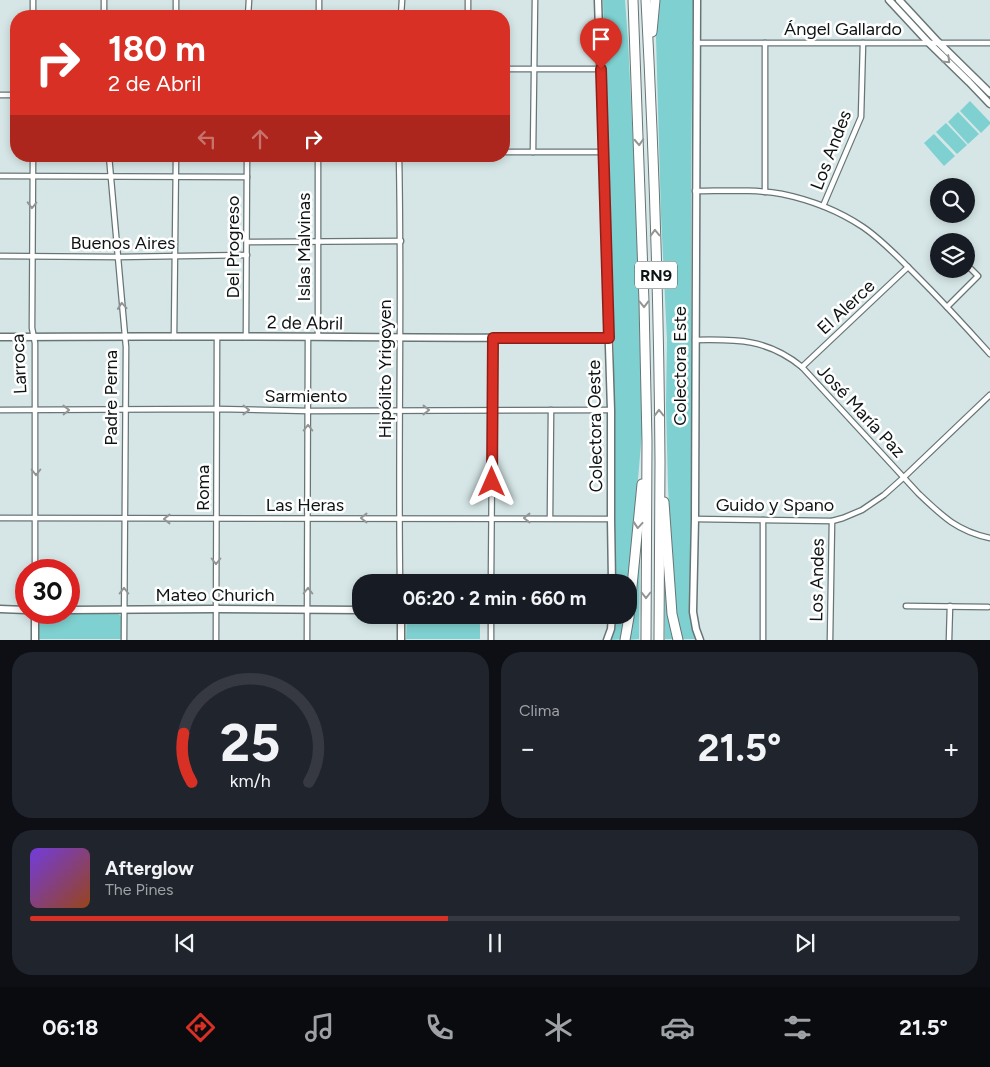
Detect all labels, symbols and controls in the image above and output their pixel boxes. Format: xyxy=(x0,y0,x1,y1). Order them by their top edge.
pin xyxy=(580,18,622,69)
street label: Ángel Gallardo xyxy=(784,18,902,40)
icon: arrive xyxy=(587,25,615,53)
text: 180 m xyxy=(108,28,206,70)
icon: right xyxy=(25,30,90,95)
one-way arrow xyxy=(941,54,950,63)
text: 2 de Abril xyxy=(108,70,201,97)
street label: Los Andes xyxy=(806,107,856,193)
icon: left xyxy=(193,125,221,153)
icon: ahead xyxy=(246,125,274,153)
icon: right xyxy=(299,125,327,153)
one-way arrow xyxy=(633,138,644,146)
map controls xyxy=(930,178,975,278)
button: search xyxy=(930,178,975,223)
street label: Islas Malvinas xyxy=(293,193,315,301)
street label: Del Progreso xyxy=(222,196,244,298)
one-way arrow xyxy=(27,202,37,209)
one-way arrow xyxy=(650,229,660,237)
street label: Buenos Aires xyxy=(71,232,175,254)
button: layers xyxy=(930,233,975,278)
road number: RN9 xyxy=(635,262,677,288)
street label: El Alerce xyxy=(813,275,879,339)
street label: Hipólito Yrigoyen xyxy=(374,299,396,439)
one-way arrow xyxy=(639,301,649,309)
one-way arrow xyxy=(117,302,128,310)
street label: Colectora Este xyxy=(669,306,691,426)
street label: 2 de Abril xyxy=(267,311,343,335)
street label: Larroca xyxy=(6,333,32,395)
street label: Padre Perna xyxy=(100,350,122,446)
street label: Colectora Oeste xyxy=(583,359,607,492)
street label: José María Paz xyxy=(812,360,910,462)
street label: Sarmiento xyxy=(265,385,347,407)
one-way arrow xyxy=(62,405,70,415)
one-way arrow xyxy=(242,405,250,415)
one-way arrow xyxy=(422,405,430,415)
one-way arrow xyxy=(654,409,664,417)
one-way arrow xyxy=(303,424,313,432)
position arrow xyxy=(465,455,517,507)
street label: Roma xyxy=(192,465,214,511)
one-way arrow xyxy=(30,468,41,476)
street label: Las Heras xyxy=(266,494,344,516)
street label: Guido y Spano xyxy=(716,494,834,516)
one-way arrow xyxy=(360,513,368,524)
one-way arrow xyxy=(523,513,530,523)
one-way arrow xyxy=(163,514,170,524)
one-way arrow xyxy=(632,521,643,529)
street label: Los Andes xyxy=(805,538,829,622)
one-way arrow xyxy=(211,558,221,565)
speed limit sign: 30 xyxy=(15,559,80,624)
street label: Mateo Churich xyxy=(156,584,275,606)
one-way arrow xyxy=(119,587,129,594)
one-way arrow xyxy=(303,587,313,594)
text: 06:20 · 2 min · 660 m xyxy=(403,587,586,610)
one-way arrow xyxy=(641,592,651,600)
text: Clima xyxy=(519,701,560,720)
text: 25 xyxy=(220,712,281,774)
text: 21.5° xyxy=(698,725,781,771)
text: − xyxy=(519,731,536,765)
text: + xyxy=(943,731,960,765)
text: km/h xyxy=(230,770,271,791)
text: Afterglow xyxy=(105,857,194,880)
text: The Pines xyxy=(105,880,174,899)
icon: previous xyxy=(171,929,199,957)
icon: pause xyxy=(481,929,509,957)
icon: next xyxy=(791,929,819,957)
icon: directions xyxy=(183,1010,218,1045)
icon: music xyxy=(302,1010,337,1045)
icon: phone xyxy=(422,1010,457,1045)
icon: climate xyxy=(541,1010,576,1045)
icon: car xyxy=(660,1010,695,1045)
icon: filters xyxy=(780,1010,815,1045)
text: 06:18 xyxy=(42,1014,99,1041)
text: 21.5° xyxy=(899,1014,948,1041)

